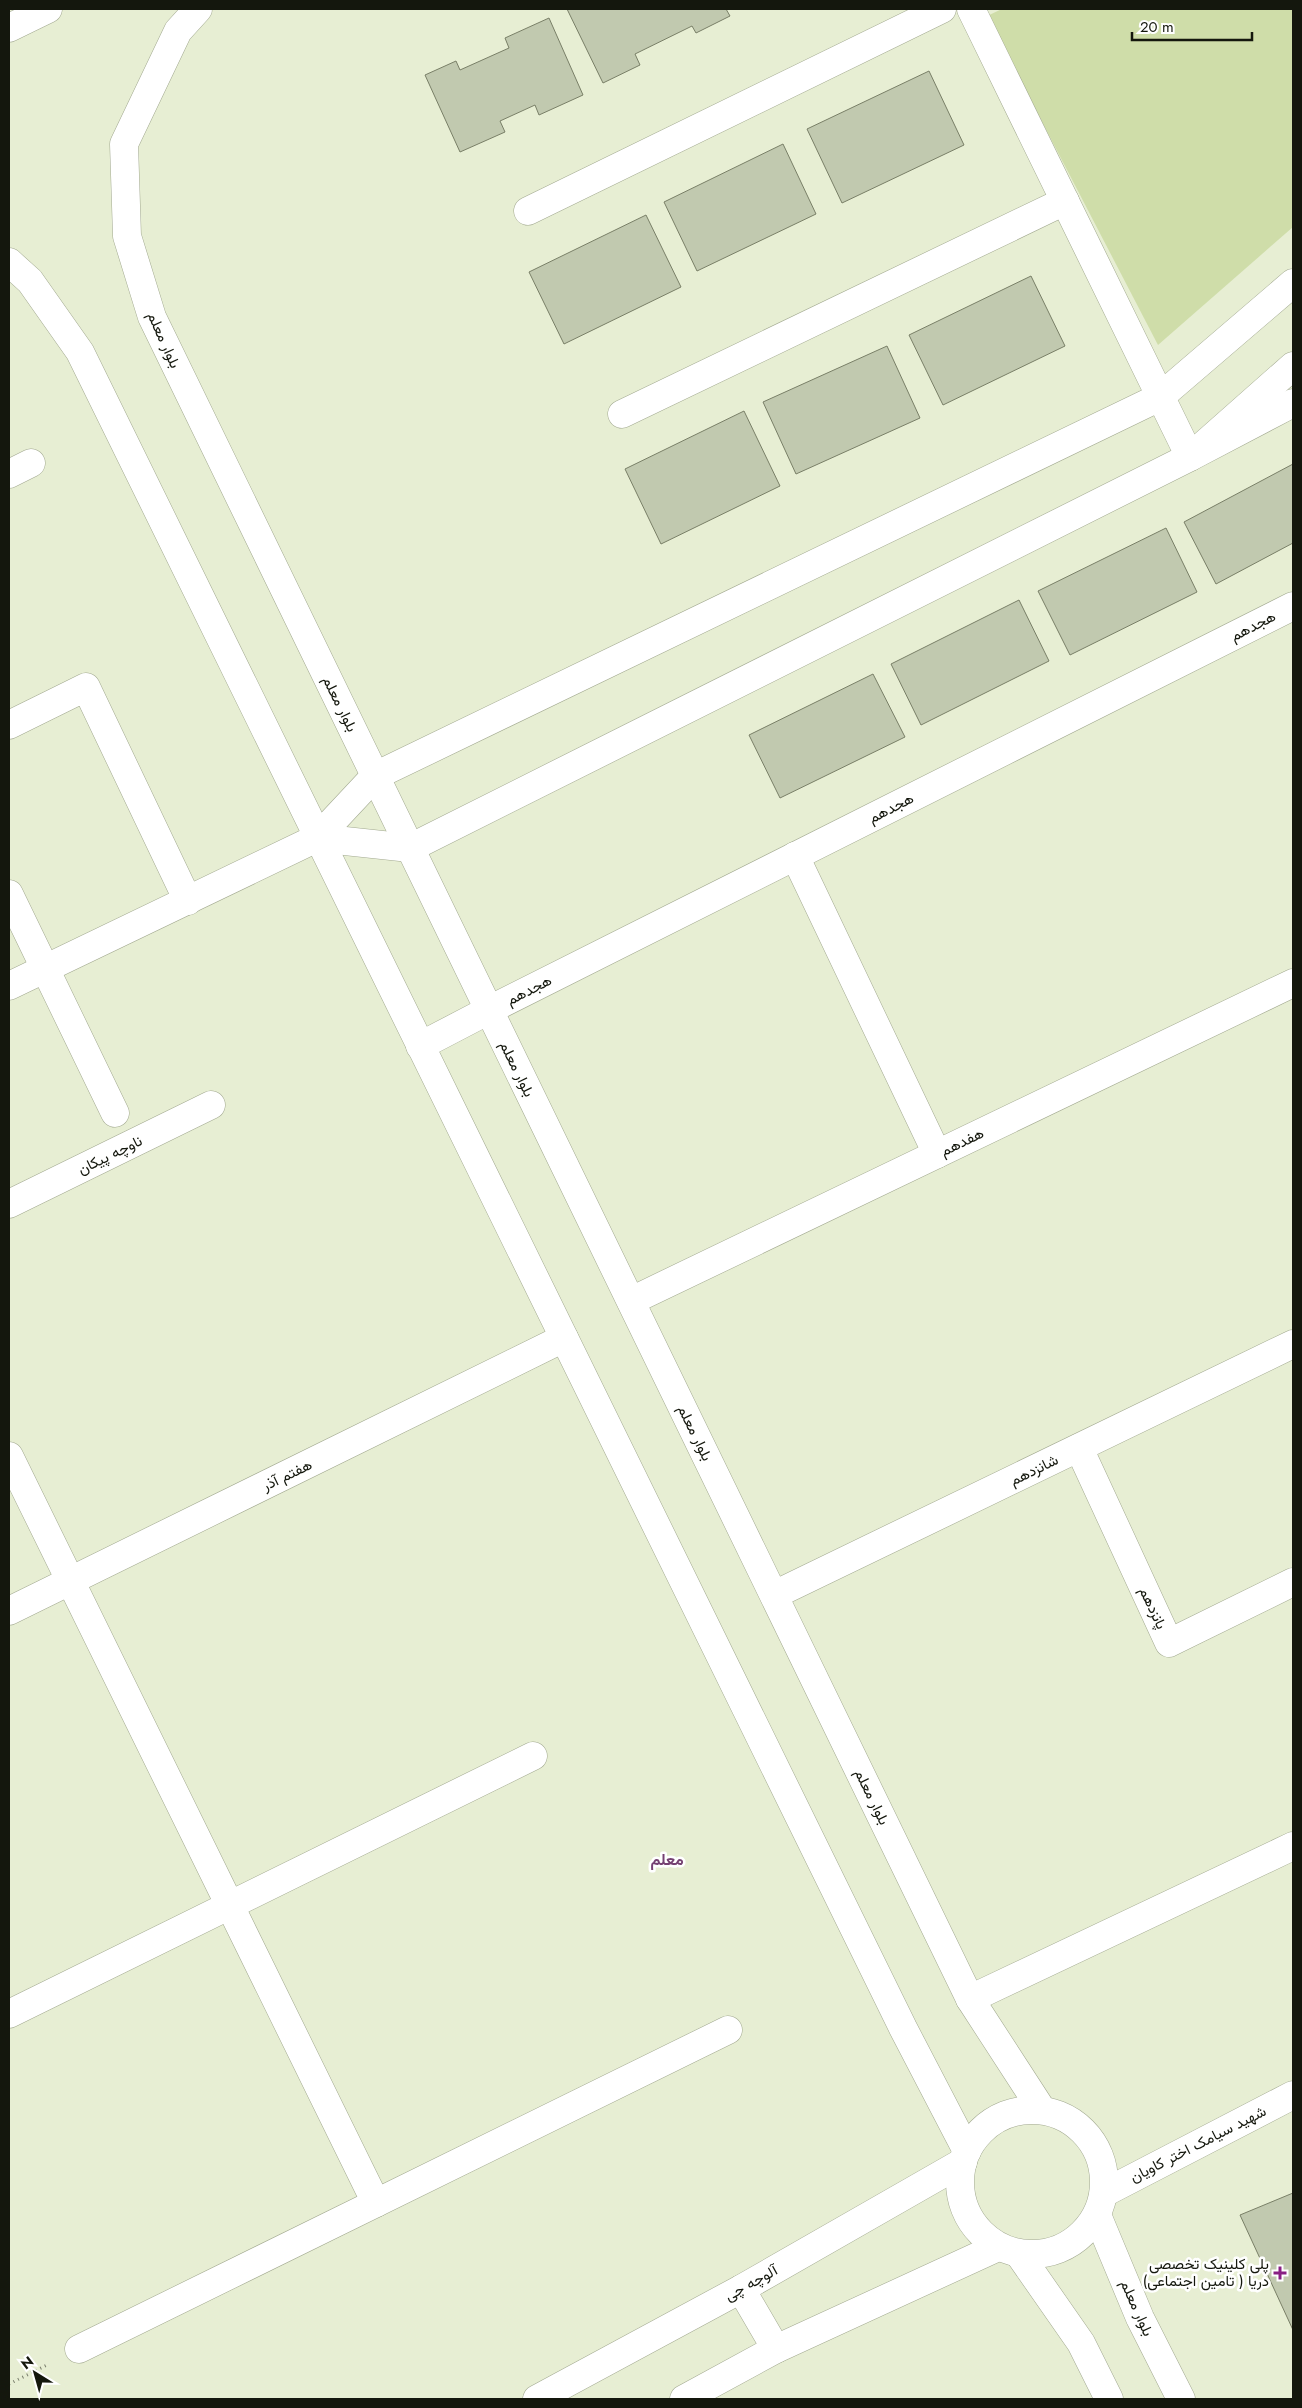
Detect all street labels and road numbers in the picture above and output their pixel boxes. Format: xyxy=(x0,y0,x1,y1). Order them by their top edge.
street label: بلوار معلم xyxy=(142,308,186,372)
street label: هجدهم xyxy=(1226,605,1280,647)
street label: بلوار معلم xyxy=(317,672,363,736)
street label: هجدهم xyxy=(864,787,918,829)
street label: هجدهم xyxy=(502,969,556,1011)
street label: بلوار معلم xyxy=(494,1037,540,1101)
street label: هفدهم xyxy=(937,1122,987,1162)
street label: ناوچه پیکان xyxy=(74,1130,146,1180)
street label: بلوار معلم xyxy=(672,1401,718,1465)
street label: شانزدهم xyxy=(1006,1449,1062,1491)
street label: هفتم آذر xyxy=(257,1453,316,1497)
street label: پانزدهم xyxy=(1134,1583,1172,1633)
street label: بلوار معلم xyxy=(849,1765,895,1829)
street label: شهید سیامک اختر کاویان xyxy=(1126,2100,1270,2188)
street label: آلوچه چی xyxy=(720,2259,783,2307)
street label: بلوار معلم xyxy=(1115,2276,1159,2340)

